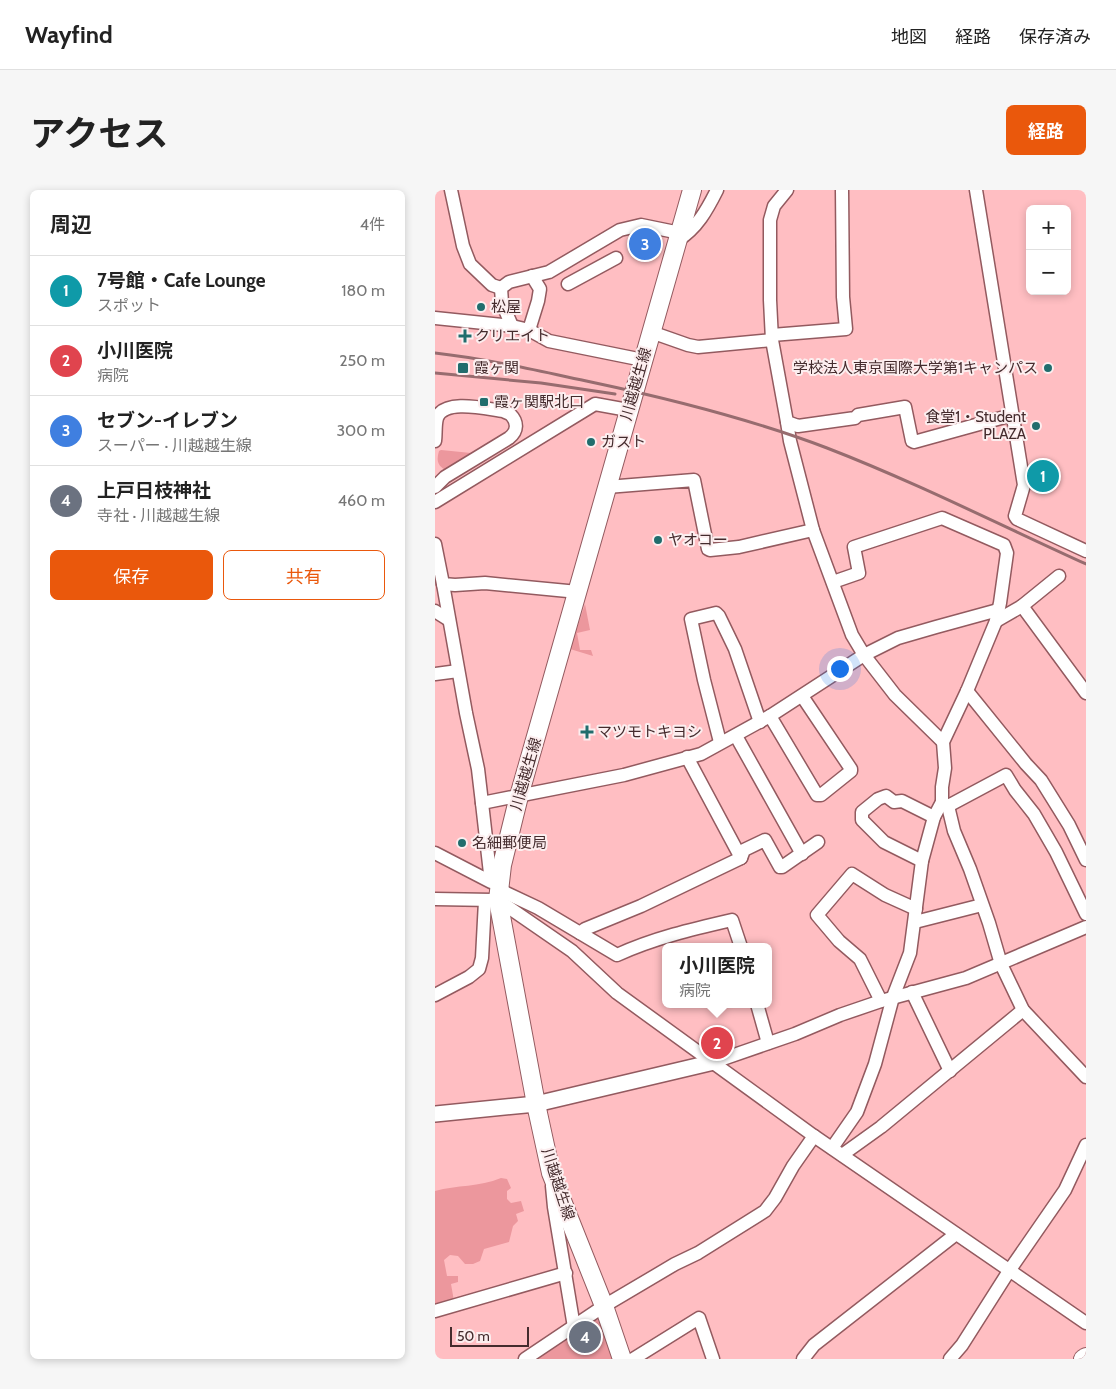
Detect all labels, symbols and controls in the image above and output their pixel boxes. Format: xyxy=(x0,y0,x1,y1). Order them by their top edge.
text: Wayfind xyxy=(25,20,113,49)
text: 地図 xyxy=(891,26,927,48)
text: 経路 xyxy=(955,26,991,48)
text: 保存済み xyxy=(1019,26,1091,48)
button: 経路 xyxy=(1006,105,1086,155)
text: アクセス xyxy=(30,112,168,155)
map controls xyxy=(1026,205,1071,295)
button: + xyxy=(1026,205,1071,250)
text: 周辺 xyxy=(50,212,92,237)
text: 4件 xyxy=(360,215,385,234)
pin: 3 xyxy=(629,225,661,263)
button: − xyxy=(1026,250,1071,295)
text: 7号館・Cafe Lounge xyxy=(97,269,265,292)
text: 1 xyxy=(63,281,69,300)
text: 180 m xyxy=(341,281,385,300)
text: スポット xyxy=(97,296,161,315)
place label: 松屋 xyxy=(491,298,521,316)
marker: 松屋 xyxy=(475,301,487,313)
place label: クリエイト xyxy=(475,327,550,345)
marker: クリエイト xyxy=(459,330,471,342)
text: 小川医院 xyxy=(97,339,173,362)
street label: 川越越生線 xyxy=(617,345,655,423)
text: 2 xyxy=(62,351,70,370)
text: 250 m xyxy=(339,351,385,370)
place label: 霞ヶ関 xyxy=(474,359,519,377)
place label: 学校法人東京国際大学第1キャンパス xyxy=(793,359,1038,377)
marker: 霞ヶ関 xyxy=(456,361,470,375)
marker: 学校法人東京国際大学第1キャンパス xyxy=(1042,362,1054,374)
text: 病院 xyxy=(97,366,129,385)
place label: 霞ヶ関駅北口 xyxy=(494,393,584,411)
marker: 霞ヶ関駅北口 xyxy=(478,396,490,408)
place label: 食堂1・Student PLAZA xyxy=(925,408,1027,443)
text: セブン-イレブン xyxy=(97,409,238,432)
marker: 食堂1・Student PLAZA xyxy=(1030,420,1042,432)
text: 3 xyxy=(62,421,70,440)
text: 300 m xyxy=(336,421,385,440)
place label: ガスト xyxy=(601,433,646,451)
text: スーパー · 川越越生線 xyxy=(97,436,252,455)
marker: ガスト xyxy=(585,436,597,448)
pin: 1 xyxy=(1027,457,1059,495)
text: 上戸日枝神社 xyxy=(97,479,211,502)
text: 4 xyxy=(61,491,71,510)
text: 460 m xyxy=(338,491,385,510)
text: 寺社 · 川越越生線 xyxy=(97,506,220,525)
place label: ヤオコー xyxy=(668,531,728,549)
marker: ヤオコー xyxy=(652,534,664,546)
button: 保存 xyxy=(50,550,213,600)
button: 共有 xyxy=(223,550,385,600)
your location xyxy=(827,656,853,682)
place label: マツモトキヨシ xyxy=(597,723,702,741)
marker: マツモトキヨシ xyxy=(581,726,593,738)
street label: 川越越生線 xyxy=(507,735,545,813)
place label: 名細郵便局 xyxy=(472,834,547,852)
marker: 名細郵便局 xyxy=(456,837,468,849)
popup xyxy=(662,943,772,1008)
text: 小川医院 xyxy=(679,954,755,977)
text: 病院 xyxy=(679,981,711,1000)
pin: 2 xyxy=(701,1024,733,1062)
street label: 川越越生線 xyxy=(538,1146,578,1222)
pin: 4 xyxy=(569,1318,601,1356)
scale bar xyxy=(450,1324,529,1347)
text: 50 m xyxy=(457,1327,490,1345)

